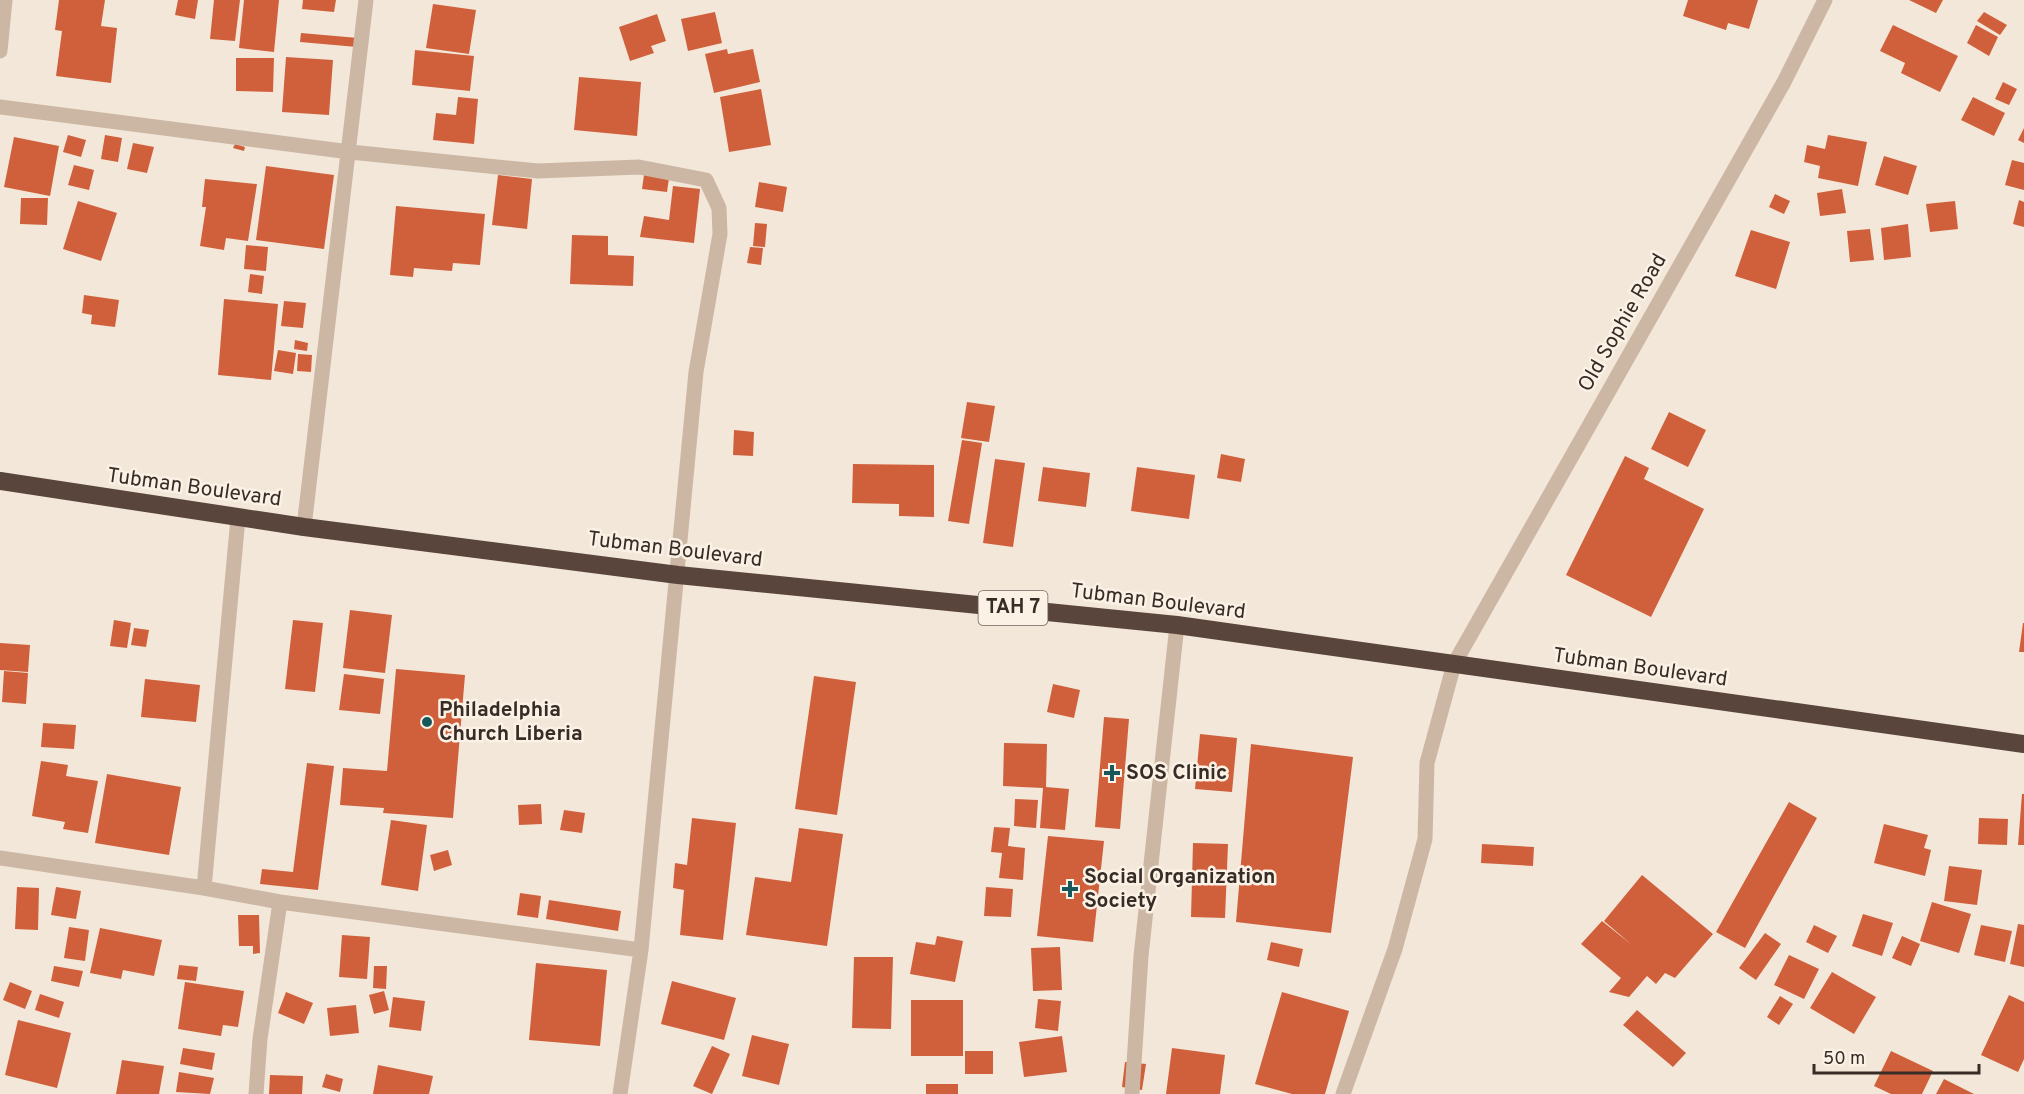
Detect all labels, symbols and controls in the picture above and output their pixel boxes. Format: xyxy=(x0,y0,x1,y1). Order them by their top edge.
street label: Old Sophie Road xyxy=(1572,249,1674,397)
street label: Tubman Boulevard xyxy=(105,462,283,514)
street label: Tubman Boulevard xyxy=(586,526,764,574)
street label: Tubman Boulevard xyxy=(1069,578,1247,626)
road number: TAH 7 xyxy=(978,591,1048,625)
street label: Tubman Boulevard xyxy=(1551,642,1729,694)
place label: Philadelphia Church Liberia xyxy=(439,697,583,748)
marker: Philadelphia Church Liberia xyxy=(420,715,434,729)
place label: SOS Clinic xyxy=(1126,760,1227,787)
marker: SOS Clinic xyxy=(1103,764,1121,782)
place label: Social Organization Society xyxy=(1084,864,1275,915)
marker: Social Organization Society xyxy=(1061,880,1079,898)
scale bar xyxy=(1814,1037,1979,1075)
text: 50 m xyxy=(1823,1048,1865,1071)

